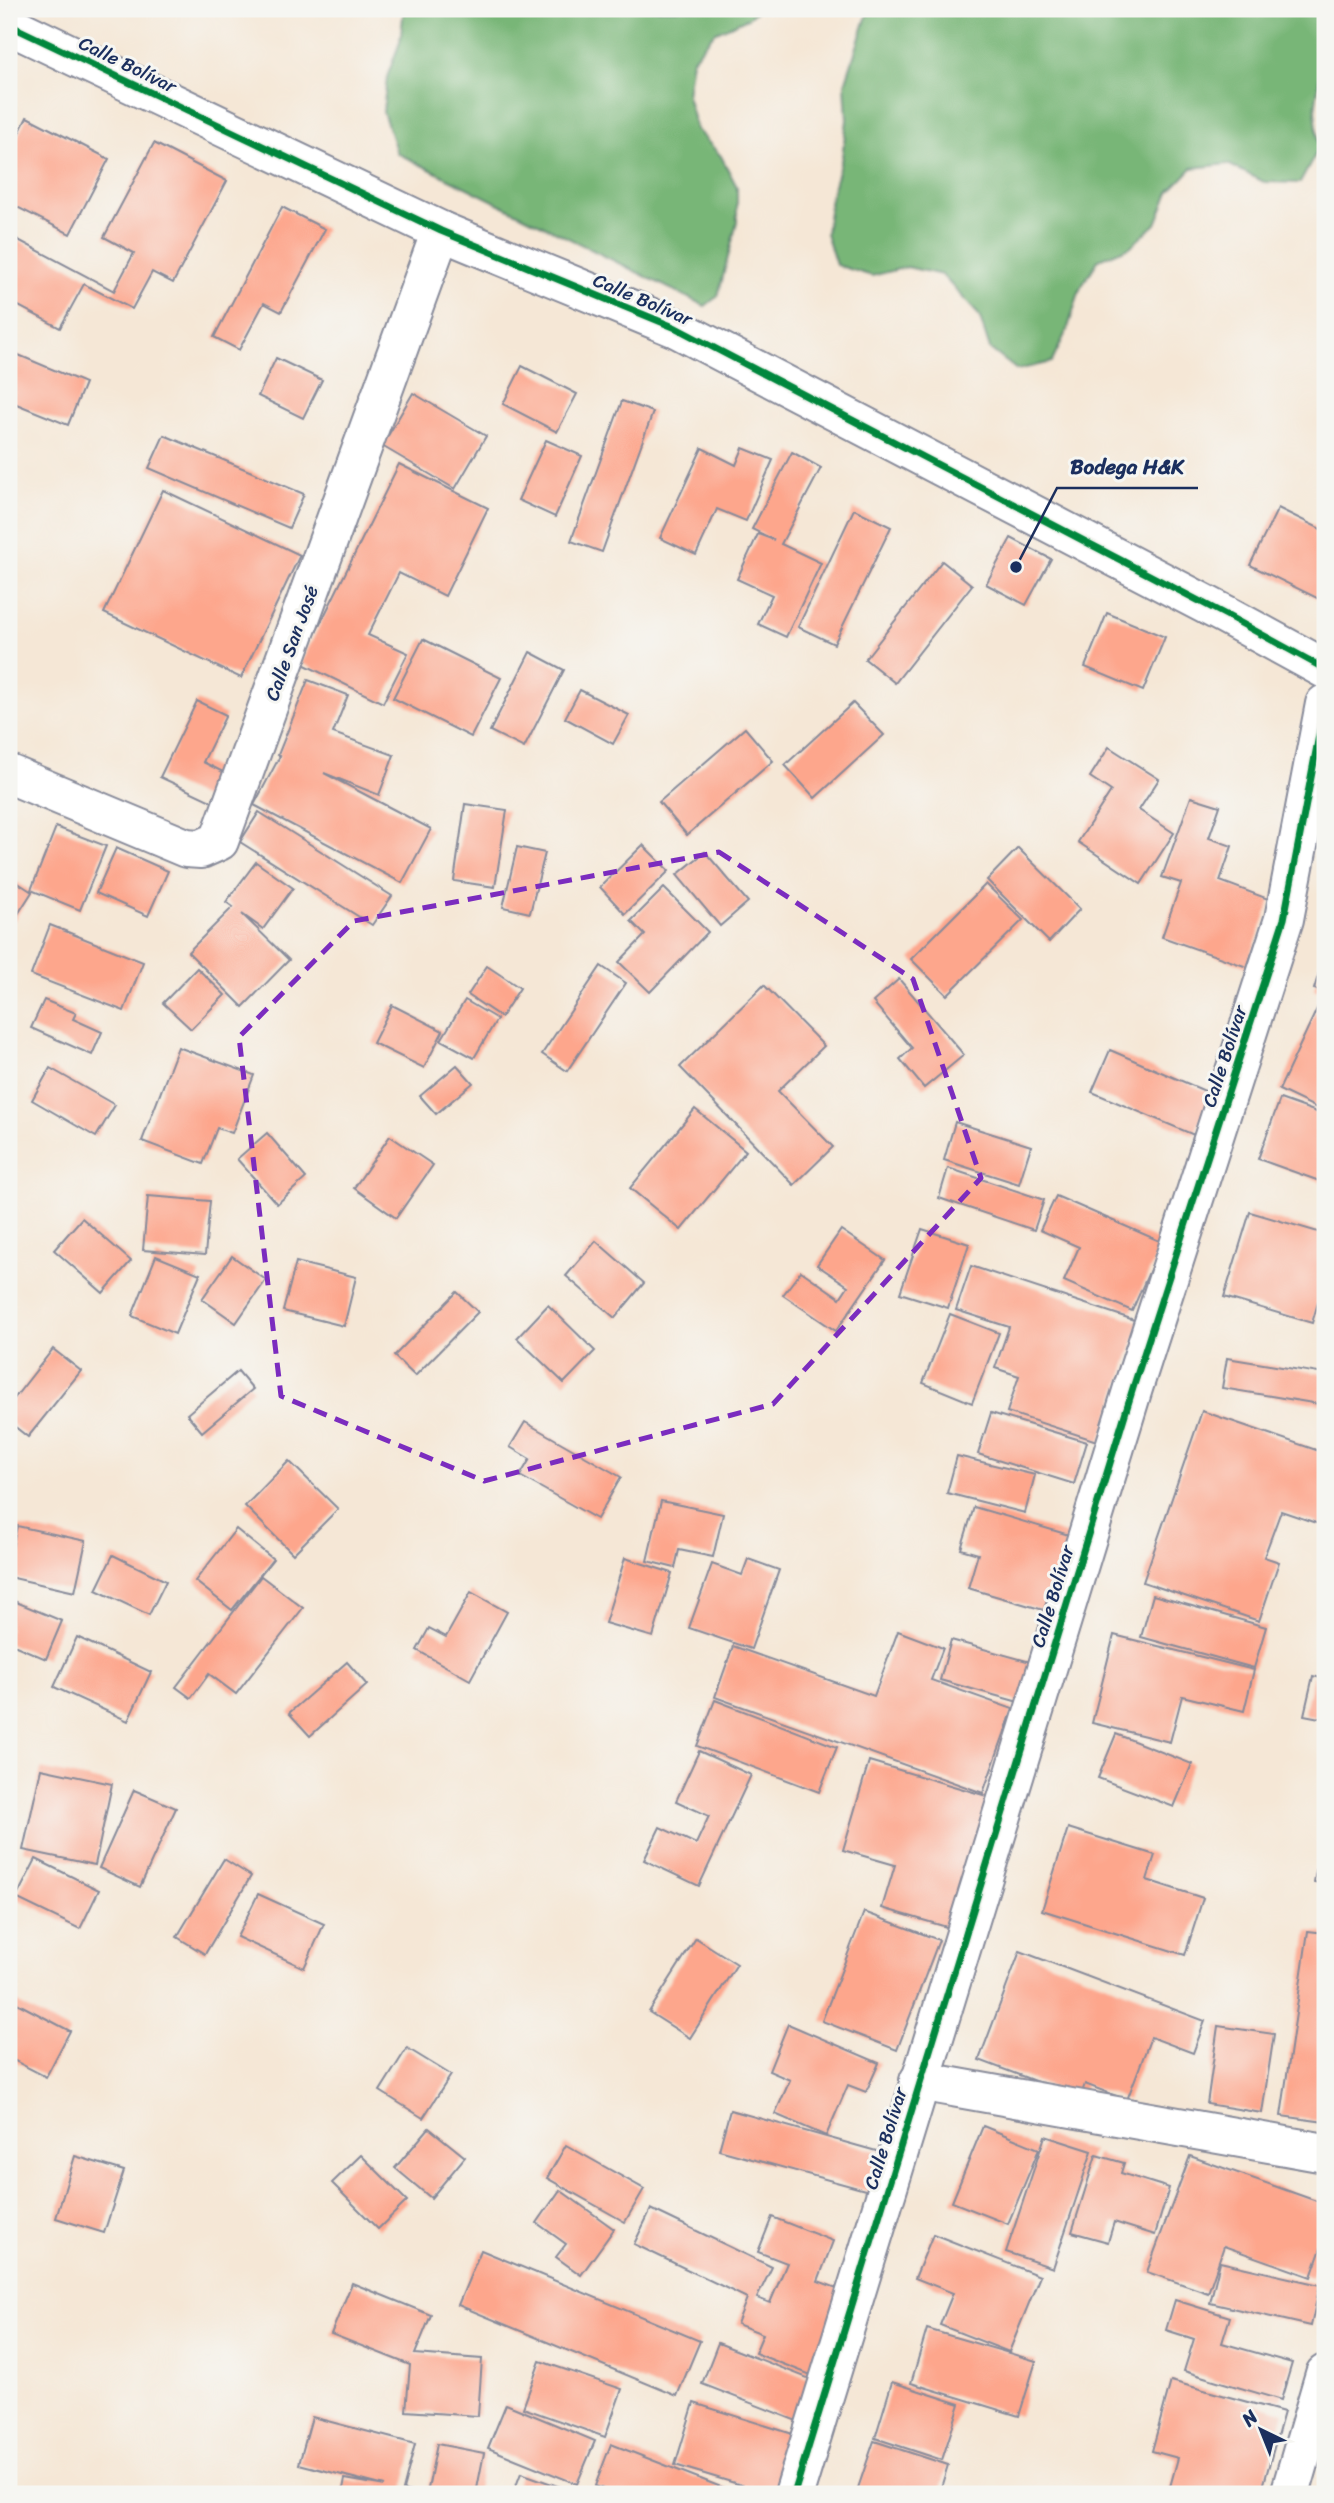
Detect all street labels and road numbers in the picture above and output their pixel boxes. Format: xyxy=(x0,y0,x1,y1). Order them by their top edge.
street label: Calle Bolívar xyxy=(73,27,183,103)
street label: Calle Bolívar xyxy=(588,264,699,336)
street label: Calle San José xyxy=(255,581,328,706)
street label: Calle Bolívar xyxy=(1193,1000,1257,1111)
street label: Calle Bolívar xyxy=(1021,1540,1084,1651)
street label: Calle Bolívar xyxy=(854,2082,917,2193)

